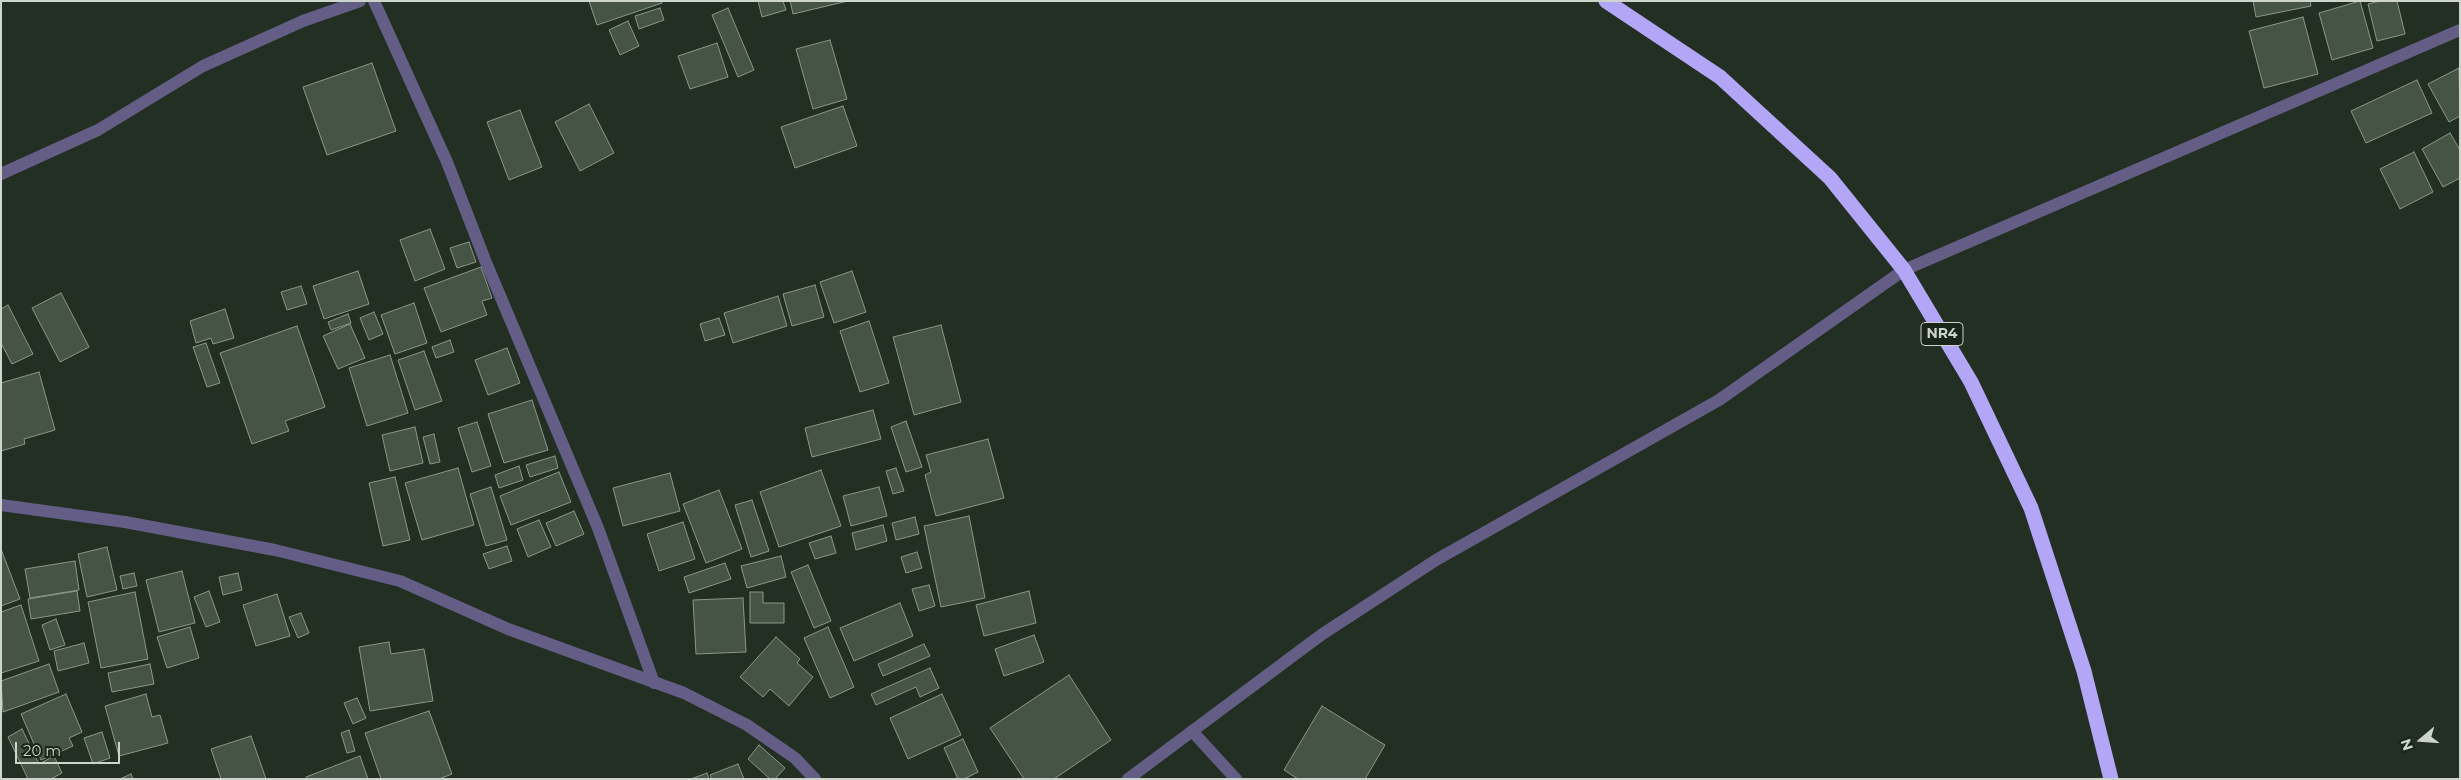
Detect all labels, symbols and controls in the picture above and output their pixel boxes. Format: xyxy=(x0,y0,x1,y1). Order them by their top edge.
road number: NR4 xyxy=(1921,322,1963,346)
north arrow xyxy=(2396,715,2446,765)
scale bar xyxy=(18,732,122,764)
text: N xyxy=(2396,736,2417,753)
text: 20 m xyxy=(23,741,61,760)

